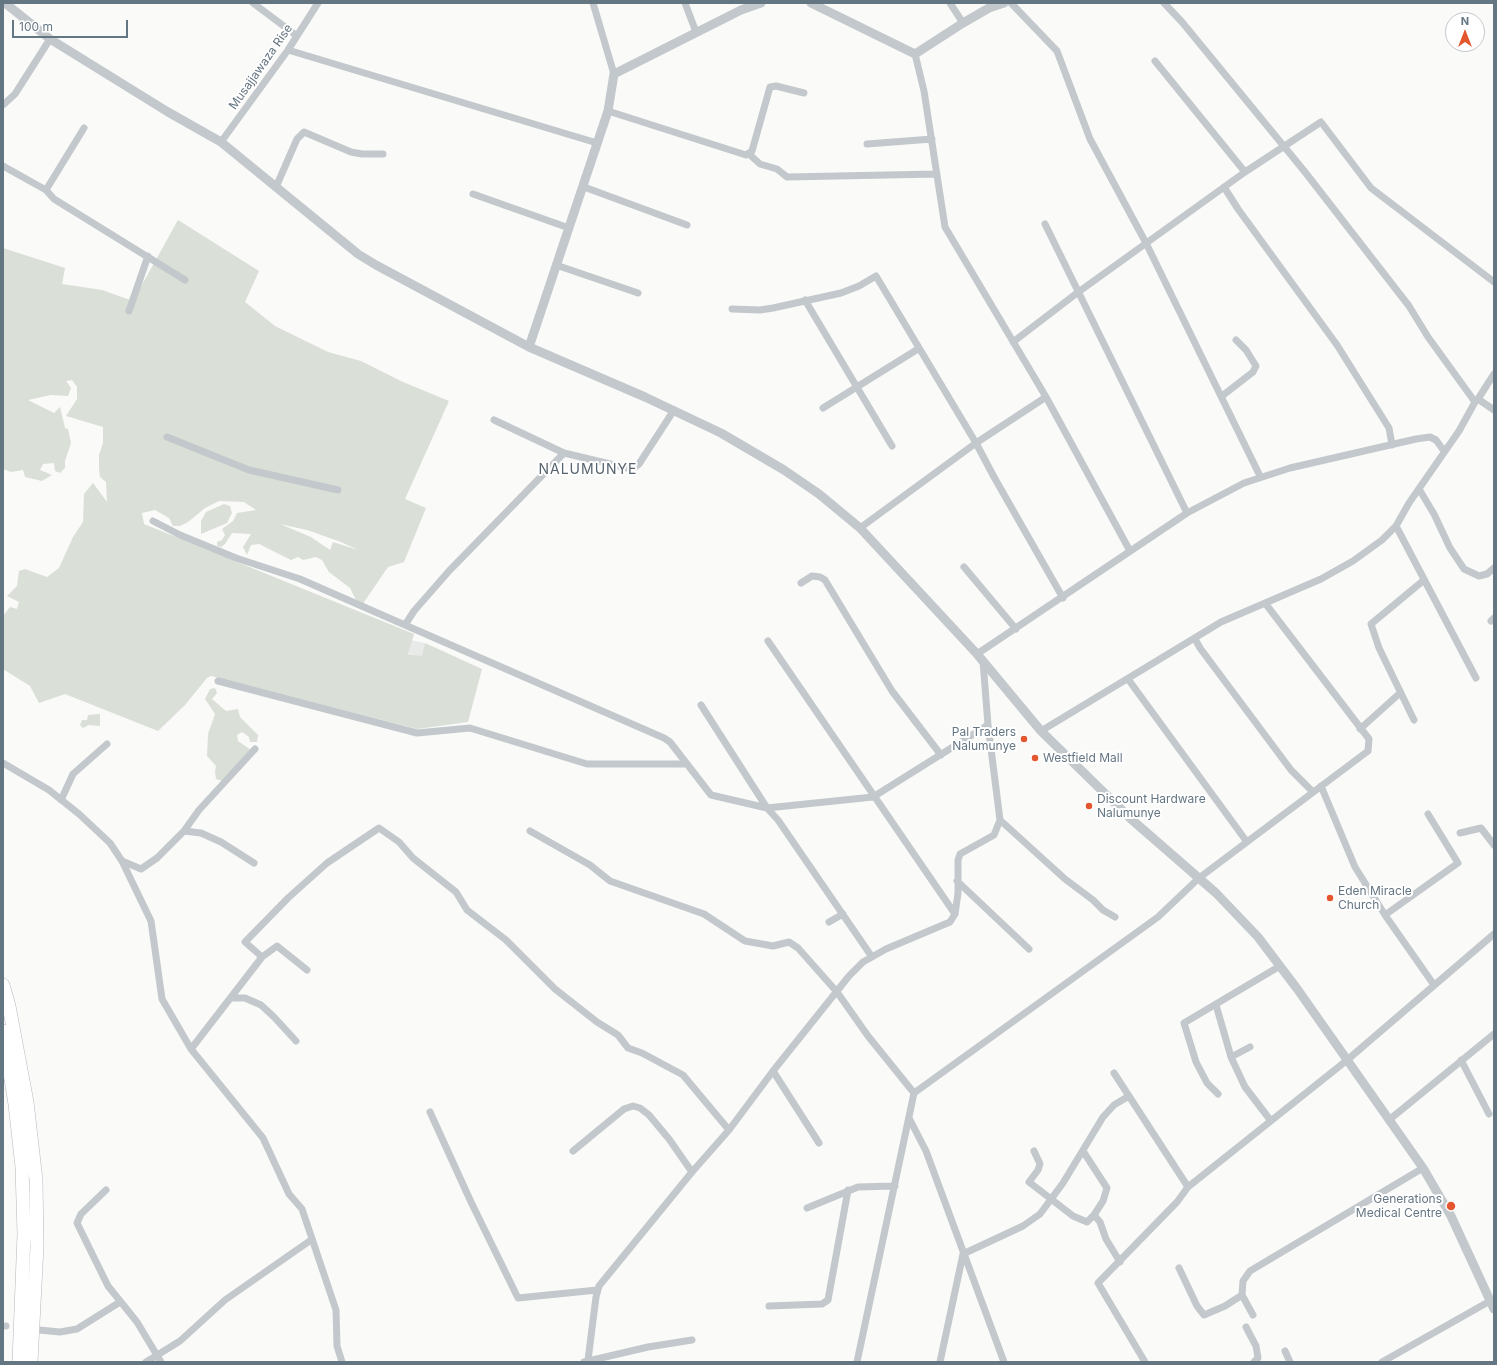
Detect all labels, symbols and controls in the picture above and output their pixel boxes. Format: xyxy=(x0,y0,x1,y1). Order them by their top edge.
scale bar xyxy=(14,12,130,38)
north arrow xyxy=(1445,12,1485,52)
text: N xyxy=(1461,14,1469,28)
text: 100 m xyxy=(19,19,53,34)
street label: Musajjawaza Rise xyxy=(226,22,296,112)
district label: NALUMUNYE xyxy=(538,462,638,478)
place label: Pal Traders Nalumunye xyxy=(952,725,1016,753)
marker: Pal Traders Nalumunye xyxy=(1019,734,1029,744)
place label: Westfield Mall xyxy=(1043,751,1123,765)
marker: Westfield Mall xyxy=(1030,753,1040,763)
place label: Discount Hardware Nalumunye xyxy=(1097,792,1206,820)
marker: Discount Hardware Nalumunye xyxy=(1084,801,1094,811)
place label: Eden Miracle Church xyxy=(1338,884,1412,912)
marker: Eden Miracle Church xyxy=(1325,893,1335,903)
place label: Generations Medical Centre xyxy=(1356,1192,1442,1220)
marker: Generations Medical Centre xyxy=(1445,1200,1457,1212)

